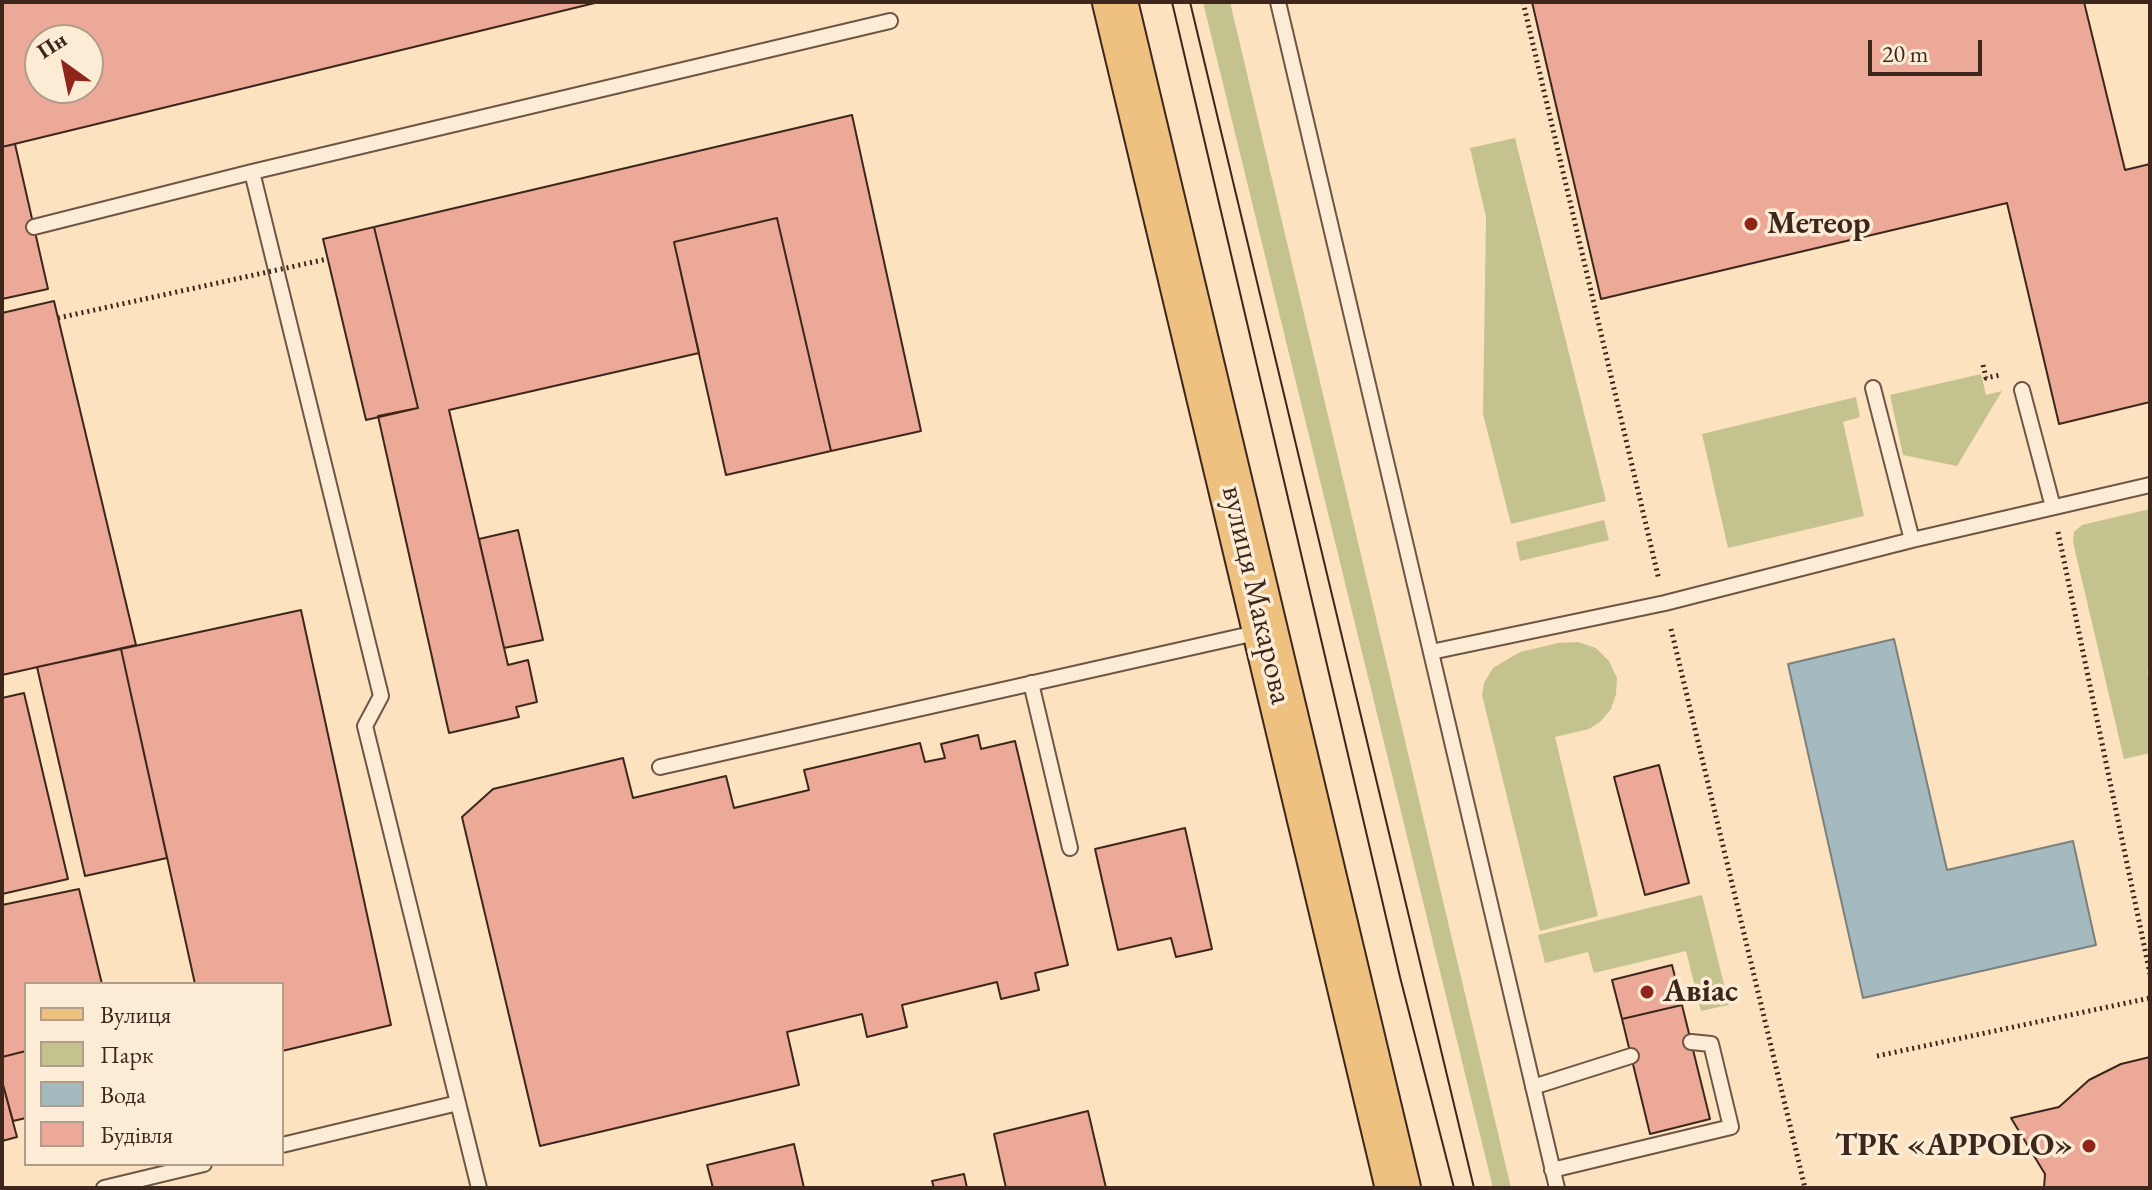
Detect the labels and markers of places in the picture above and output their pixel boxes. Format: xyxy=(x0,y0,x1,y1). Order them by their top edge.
place label: Метеор xyxy=(1767,205,1870,243)
marker: Метеор xyxy=(1742,215,1760,233)
place label: Авіас xyxy=(1663,973,1738,1011)
marker: Авіас xyxy=(1638,983,1656,1001)
place label: ТРК «APPOLO» xyxy=(1835,1127,2073,1165)
marker: ТРК «APPOLO» xyxy=(2080,1137,2098,1155)

